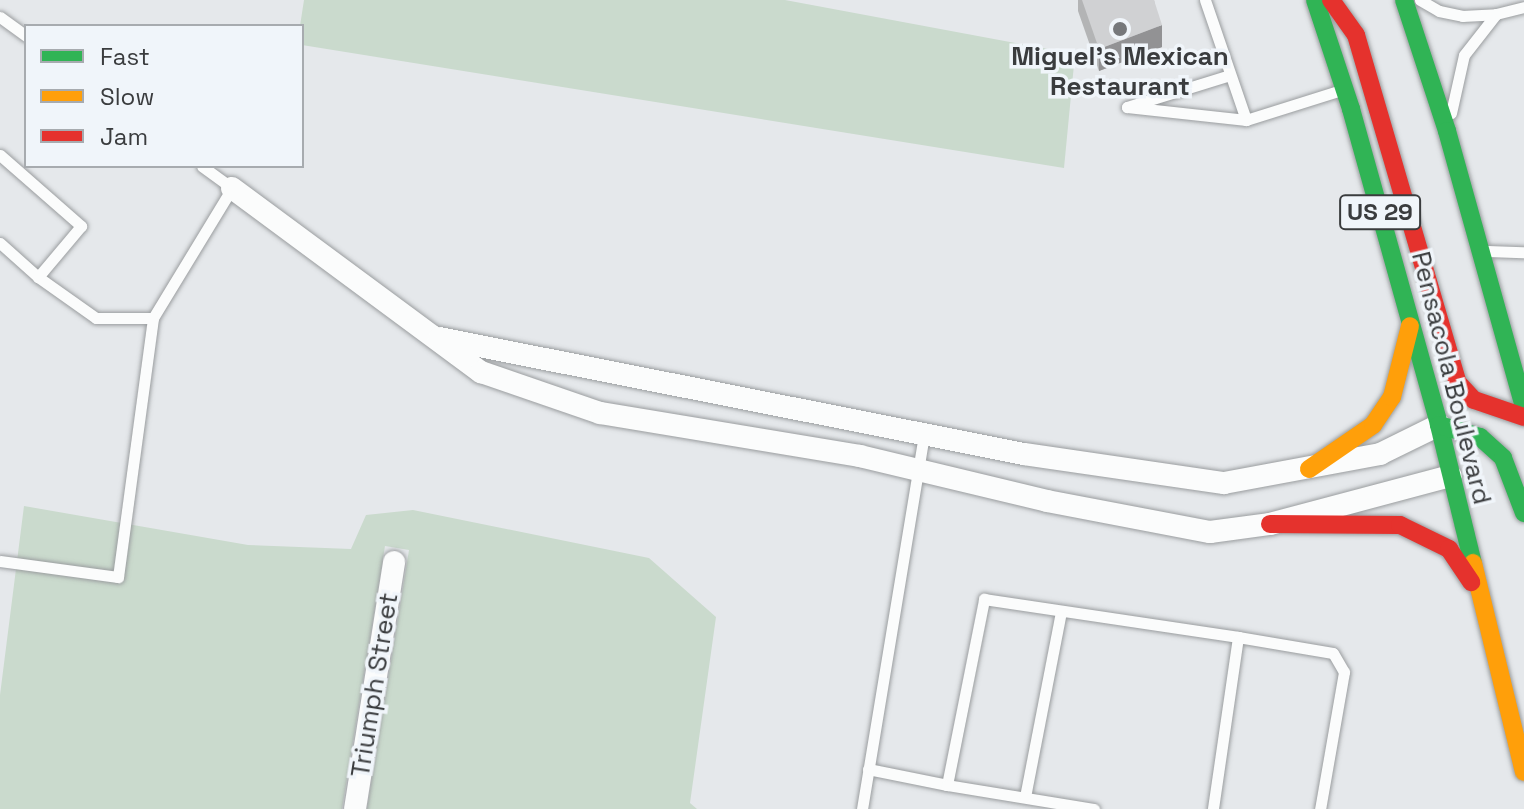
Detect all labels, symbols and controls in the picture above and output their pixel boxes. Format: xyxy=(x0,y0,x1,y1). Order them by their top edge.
marker: Miguel's Mexican Restaurant xyxy=(1111,20,1129,38)
legend xyxy=(24,24,304,168)
text: Fast xyxy=(100,41,150,72)
place label: Miguel's Mexican Restaurant xyxy=(1011,41,1229,102)
text: Slow xyxy=(100,81,154,112)
text: Jam xyxy=(100,121,148,152)
road number: US 29 xyxy=(1338,192,1422,232)
street label: Pensacola Boulevard xyxy=(1404,248,1498,508)
street label: Triumph Street xyxy=(345,590,405,780)

